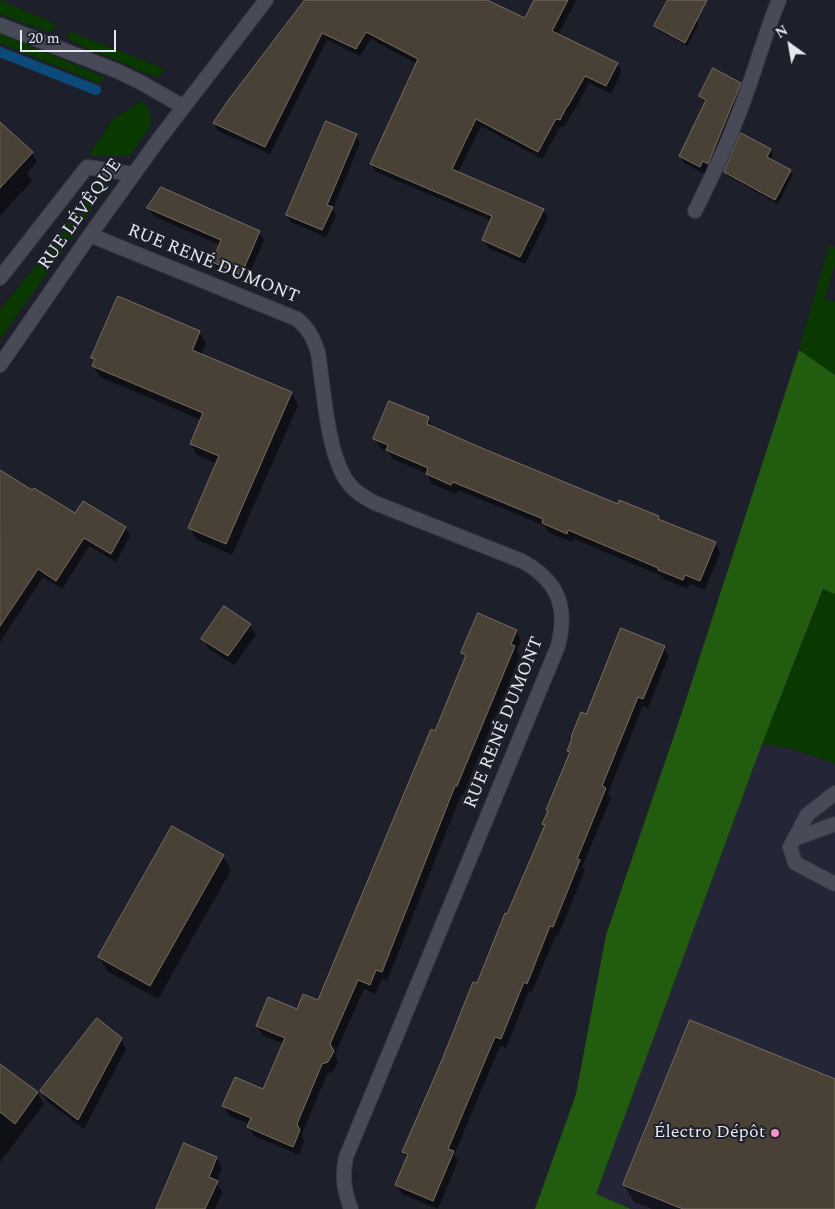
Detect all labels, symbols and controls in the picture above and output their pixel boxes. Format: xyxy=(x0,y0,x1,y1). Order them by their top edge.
scale bar xyxy=(22,20,119,52)
north arrow xyxy=(765,20,815,70)
text: N xyxy=(771,20,792,44)
text: 20 m xyxy=(28,27,60,50)
street label: RUE LÉVÊQUE xyxy=(35,155,127,275)
street label: RUE RENÉ DUMONT xyxy=(124,221,302,309)
street label: RUE RENÉ DUMONT xyxy=(461,634,549,812)
place label: Électro Dépôt xyxy=(654,1122,765,1144)
marker: Électro Dépôt xyxy=(769,1127,781,1139)

